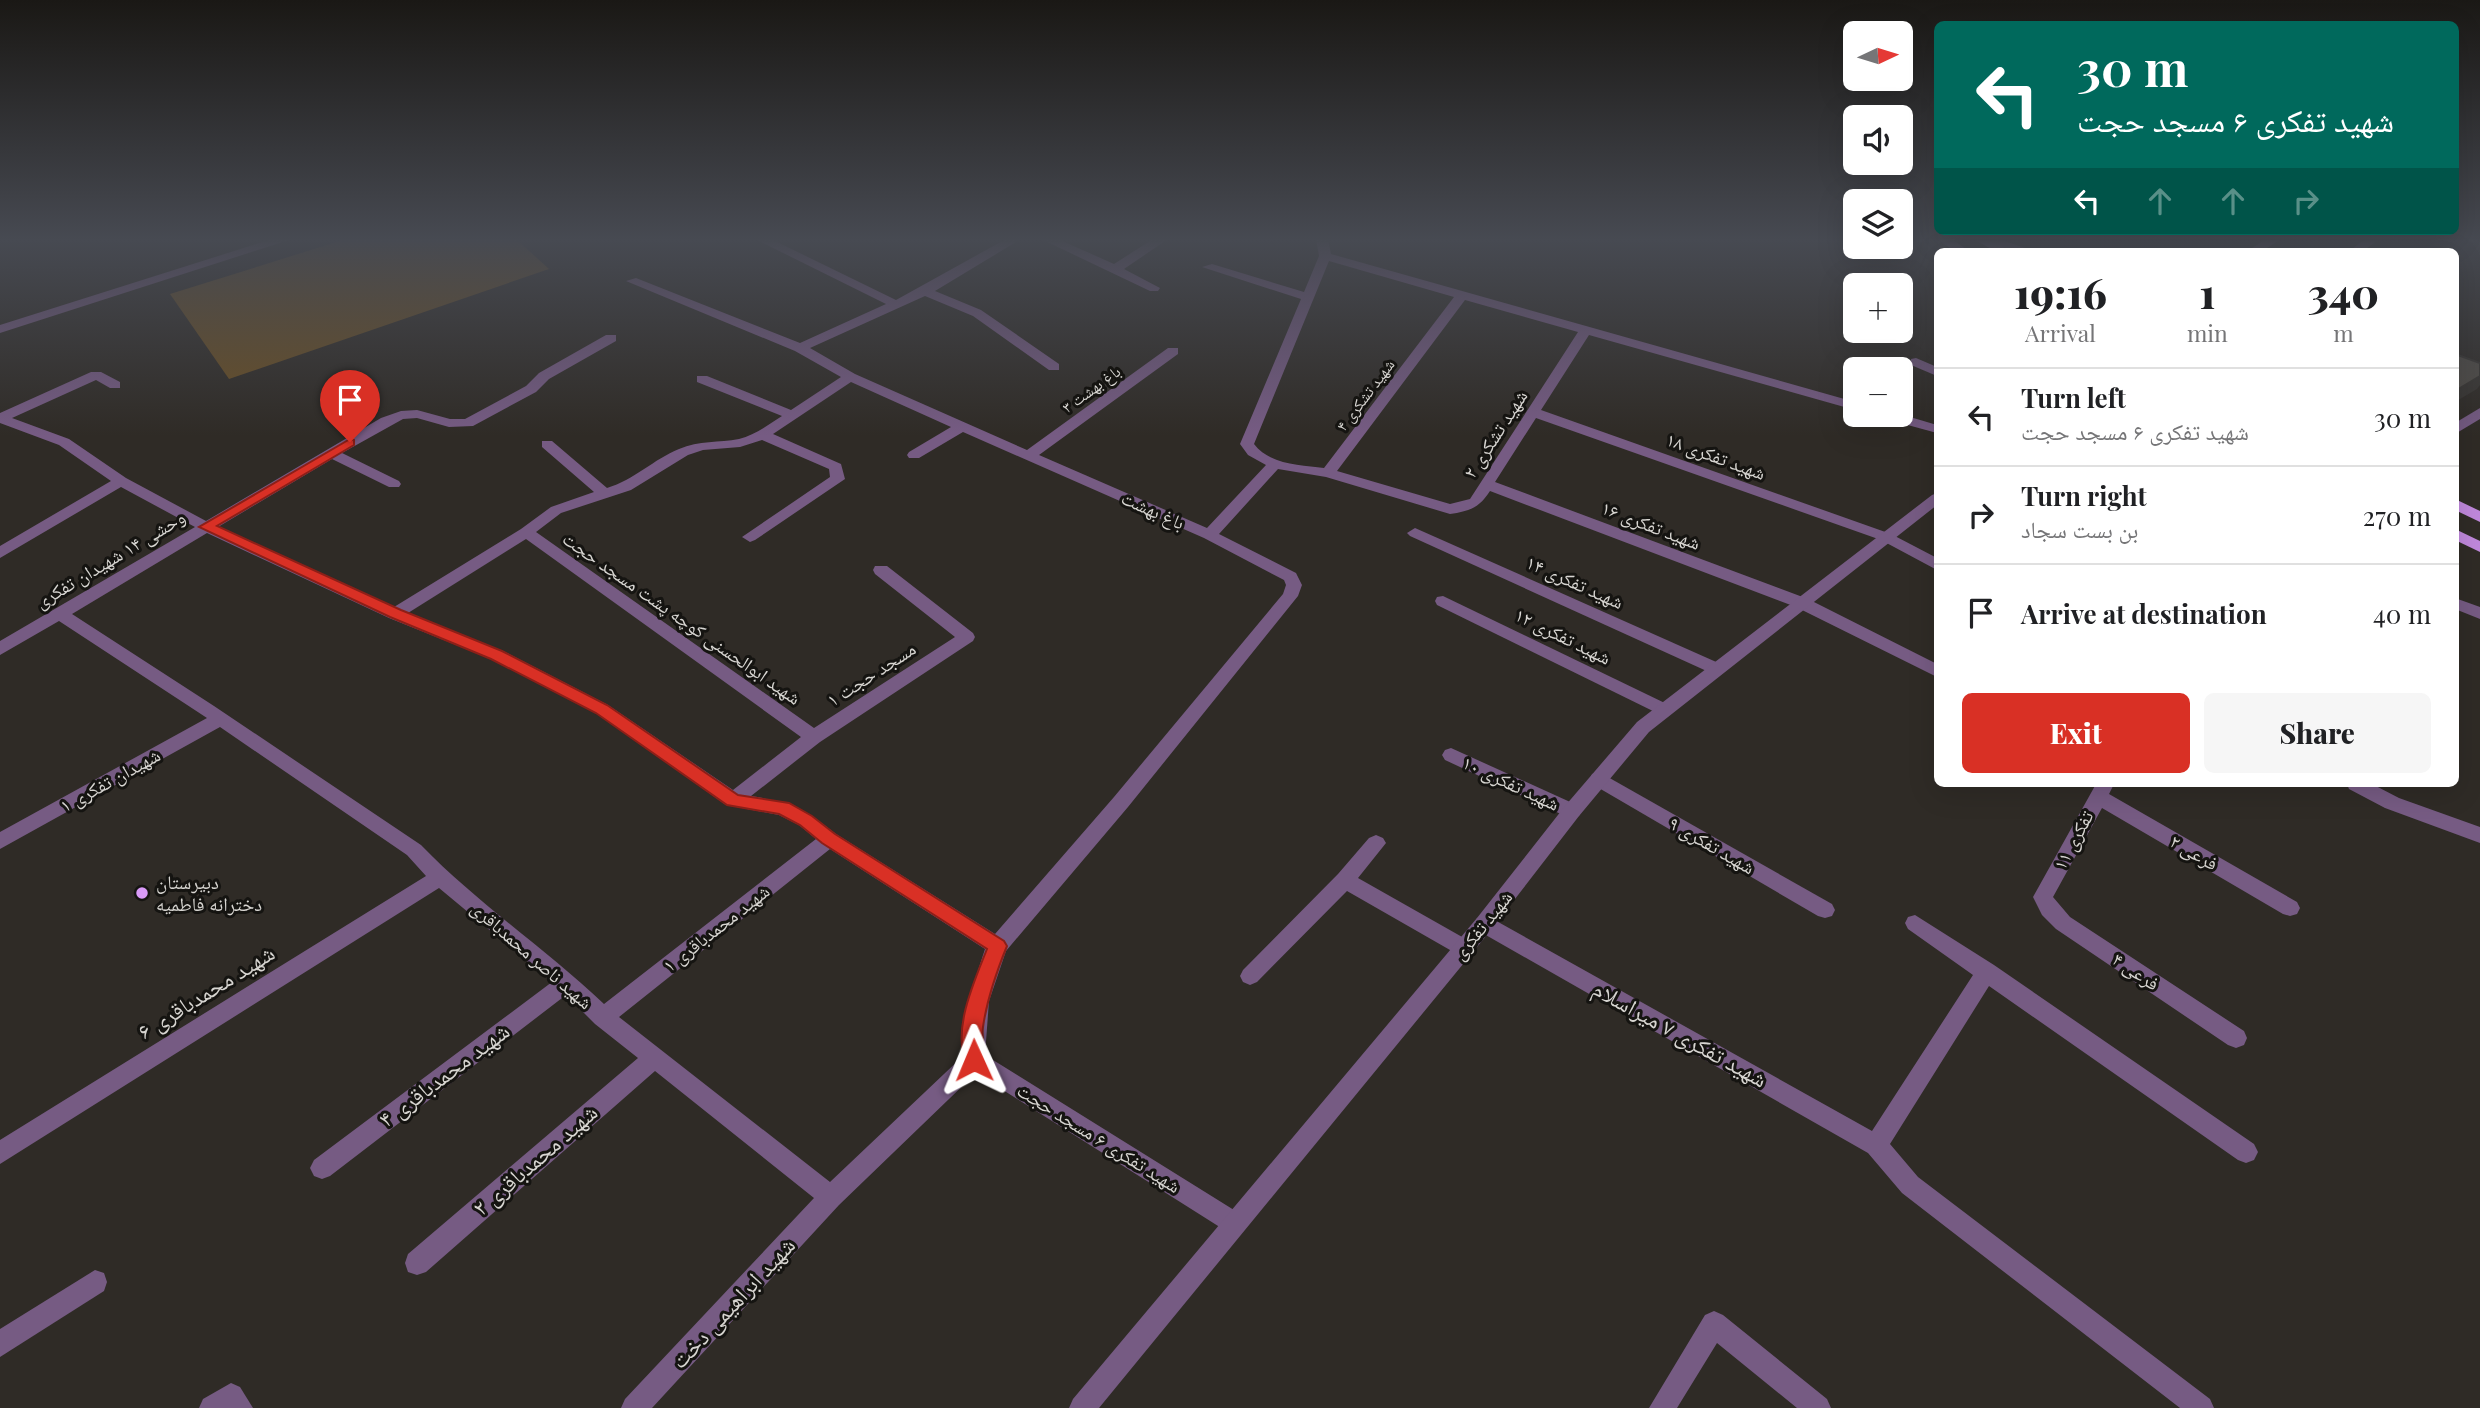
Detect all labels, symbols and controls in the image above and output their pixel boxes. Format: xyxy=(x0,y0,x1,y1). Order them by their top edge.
north arrow xyxy=(1843,21,1913,91)
map controls xyxy=(1843,21,1913,427)
text: 30 m xyxy=(2077,34,2188,99)
icon: left xyxy=(1962,49,2053,140)
text: شهید تفکری ۶ مسجد حجت xyxy=(2077,97,2394,140)
button: sound xyxy=(1843,105,1913,175)
icon: left xyxy=(2068,182,2106,220)
icon: ahead xyxy=(2141,182,2179,220)
icon: ahead xyxy=(2214,182,2252,220)
icon: right xyxy=(2287,182,2325,220)
button: layers xyxy=(1843,189,1913,259)
text: 19:16 xyxy=(2014,264,2107,320)
text: 1 xyxy=(2199,264,2216,320)
text: 340 xyxy=(2308,264,2379,320)
button: + xyxy=(1843,273,1913,343)
text: Arrival xyxy=(2025,317,2096,348)
text: min xyxy=(2187,317,2228,348)
text: m xyxy=(2333,317,2354,348)
street label: شهید تشکری ۴ xyxy=(1331,354,1399,436)
button: − xyxy=(1843,357,1913,427)
street label: باغ بهشت ۳ xyxy=(1057,360,1125,418)
pin xyxy=(320,370,380,442)
text: Turn left xyxy=(2021,380,2126,415)
icon: arrive xyxy=(331,381,369,419)
street label: شهید تشکری ۲ xyxy=(1456,384,1533,483)
icon: left xyxy=(1962,398,2000,436)
text: 30 m xyxy=(2374,400,2431,435)
text: شهید تفکری ۶ مسجد حجت xyxy=(2021,415,2249,446)
street label: شهید تفکری ۱۸ xyxy=(1663,425,1770,485)
text: Turn right xyxy=(2021,478,2147,513)
street label: باغ بهشت xyxy=(1118,484,1189,535)
street label: شهید تفکری ۱۶ xyxy=(1598,493,1705,555)
icon: right xyxy=(1962,496,2000,534)
text: 270 m xyxy=(2363,498,2431,533)
street label: وحشی ۱۴ شهیدان تفکری xyxy=(29,503,190,613)
text: بن بست سجاد xyxy=(2021,513,2138,544)
street label: شهید ابوالحسنی کوچه پشت مسجد حجت xyxy=(558,525,807,710)
street label: شهید تفکری ۱۴ xyxy=(1523,548,1628,614)
icon: arrive xyxy=(1962,594,2000,632)
text: Arrive at destination xyxy=(2021,596,2267,631)
text: 40 m xyxy=(2373,596,2431,631)
street label: شهید تفکری ۱۲ xyxy=(1511,601,1616,670)
street label: مسجد حجت ۱ xyxy=(821,635,920,712)
button: Exit xyxy=(1962,693,2190,773)
button: Share xyxy=(2204,693,2431,773)
street label: شهیدان تفکری ۱ xyxy=(55,741,164,817)
street label: شهید تفکری ۱۰ xyxy=(1459,748,1564,816)
street label: تفکری ۱۱ xyxy=(2046,805,2099,874)
street label: شهید تفکری ۹ xyxy=(1665,809,1760,879)
street label: فرعی ۲ xyxy=(2166,827,2223,875)
place label: دبیرستان دخترانه فاطمیه xyxy=(156,868,262,916)
street label: شهید محمدباقری ۱ xyxy=(656,877,774,977)
street label: شهید تفکری xyxy=(1445,884,1517,965)
marker: دبیرستان دخترانه فاطمیه xyxy=(134,885,150,901)
street label: شهید ناصر محمدباقری xyxy=(466,894,599,1014)
street label: شهید محمدباقری ۶ xyxy=(131,936,280,1045)
street label: فرعی ۴ xyxy=(2108,945,2165,995)
street label: شهید تفکری ۷ میراسلام xyxy=(1587,972,1774,1095)
street label: شهید محمدباقری ۴ xyxy=(371,1014,515,1133)
position arrow xyxy=(937,1023,1011,1097)
street label: شهید تفکری ۶ مسجد حجت xyxy=(1013,1076,1186,1198)
street label: شهید محمدباقری ۲ xyxy=(465,1096,603,1222)
street label: شهید ابراهیمی دخت xyxy=(663,1229,801,1374)

